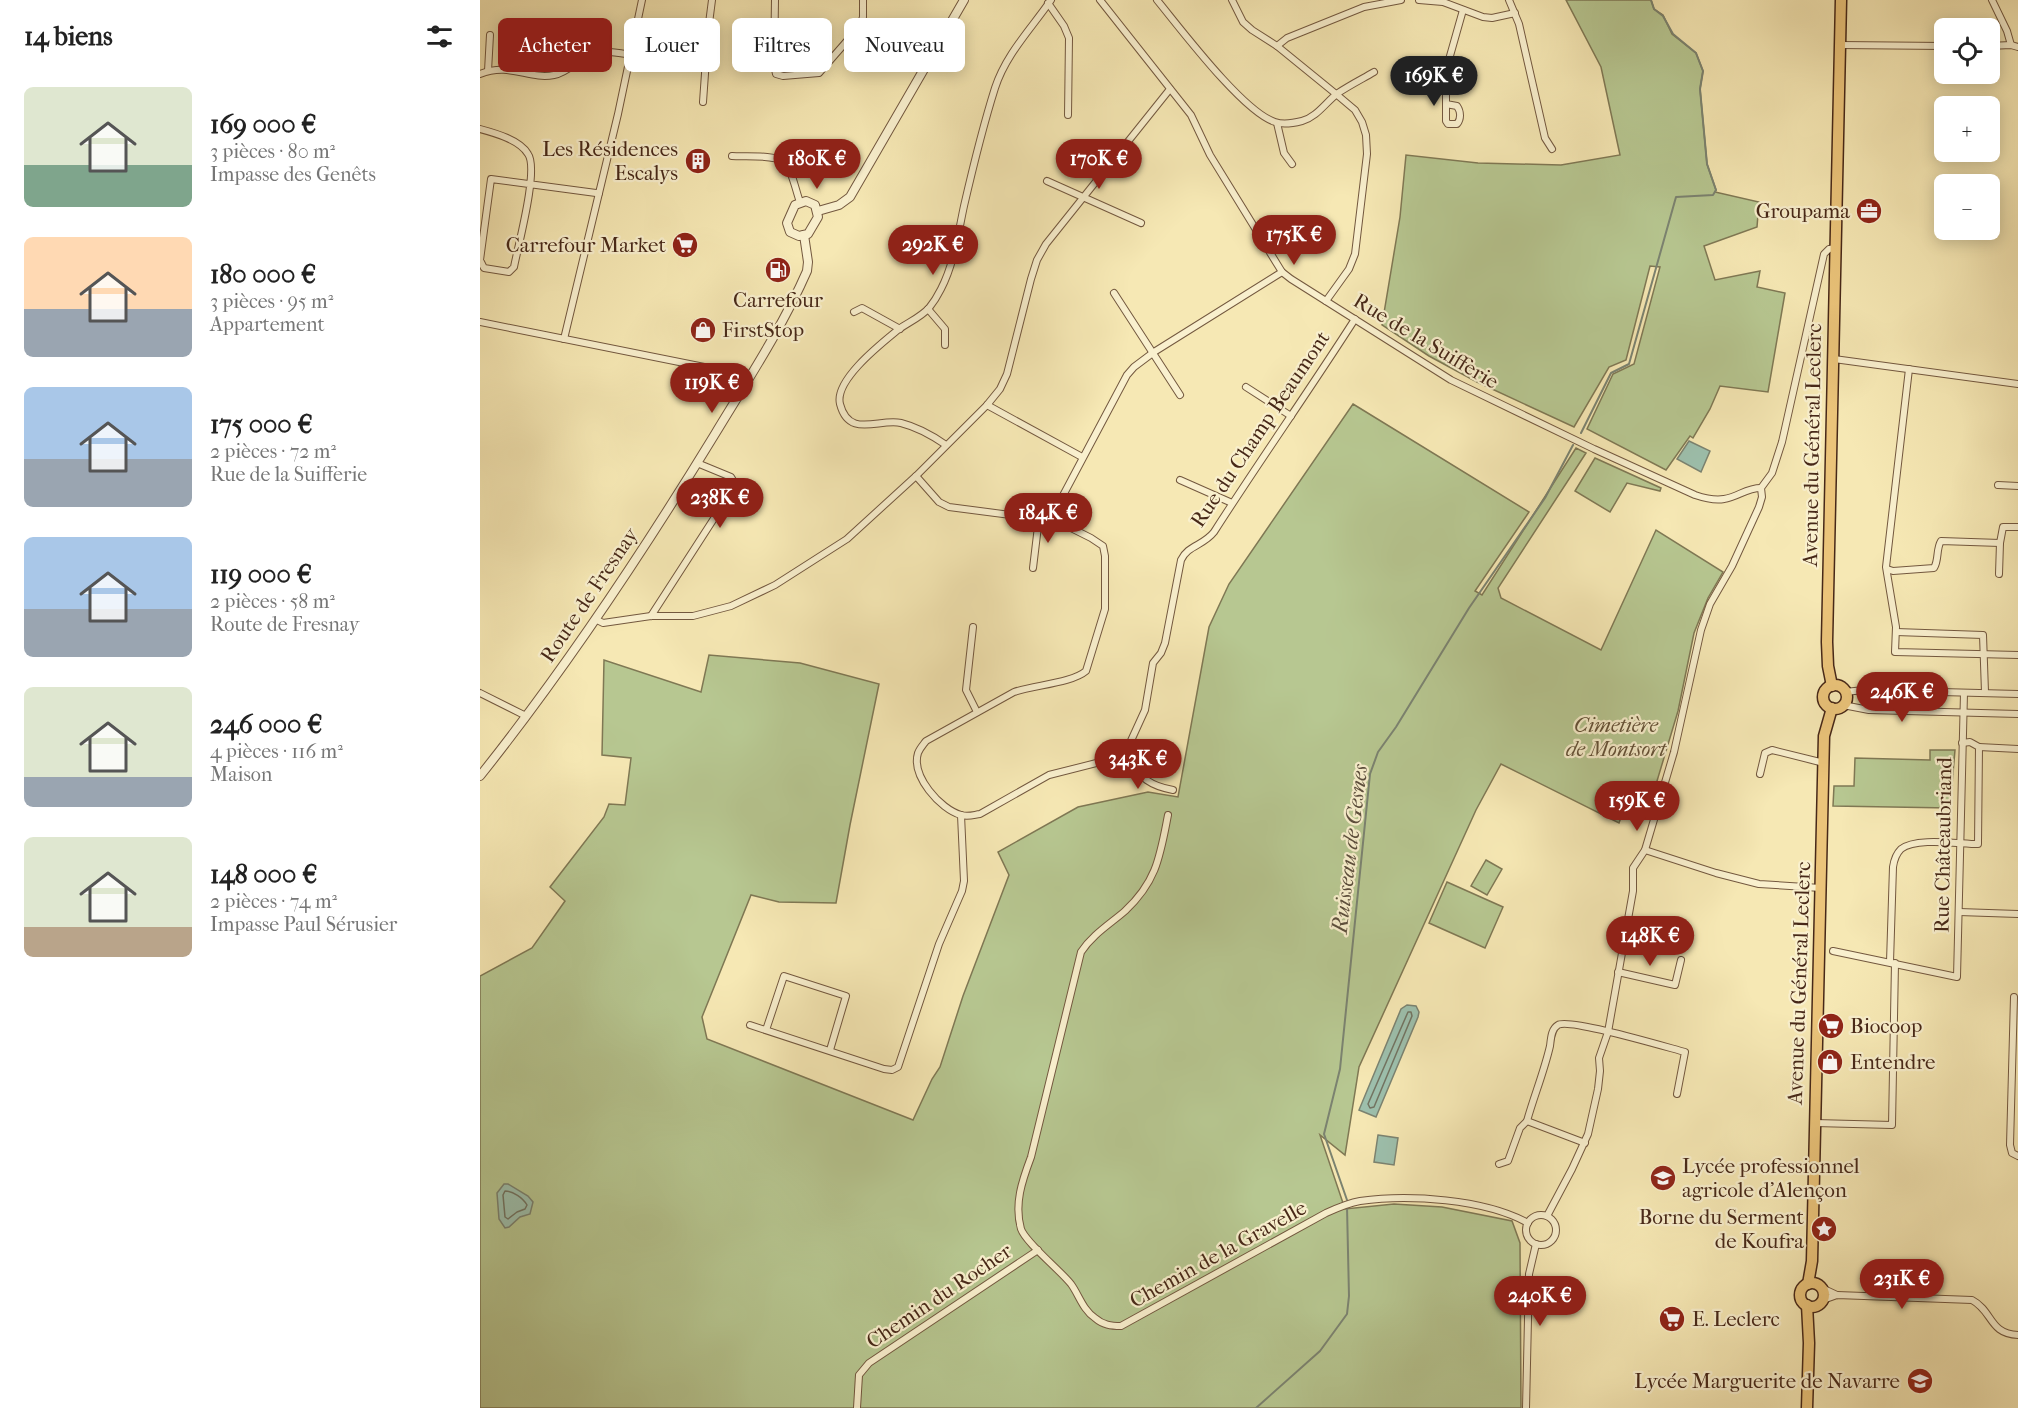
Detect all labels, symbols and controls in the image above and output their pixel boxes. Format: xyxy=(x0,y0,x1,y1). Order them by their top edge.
chip: Acheter xyxy=(498,18,612,72)
chip: Louer xyxy=(624,18,720,72)
chip: Filtres xyxy=(732,18,832,72)
chip: Nouveau xyxy=(844,18,965,72)
map controls xyxy=(1934,18,2000,240)
button: locate xyxy=(1934,18,2000,84)
icon: filters xyxy=(423,20,456,53)
text: 14 biens xyxy=(24,21,113,52)
pin: 169K € xyxy=(1385,56,1483,107)
text: 169K € xyxy=(1404,64,1464,87)
button: + xyxy=(1934,96,2000,162)
text: 169 000 € xyxy=(210,109,317,140)
icon: home xyxy=(72,111,144,183)
place label: Les Résidences Escalys xyxy=(542,137,678,185)
pin: 180K € xyxy=(768,139,866,190)
pin: 170K € xyxy=(1050,139,1148,190)
text: 3 pièces · 80 m² xyxy=(210,140,335,163)
building icon: Les Résidences Escalys xyxy=(683,146,713,176)
text: 180K € xyxy=(788,147,846,170)
text: 170K € xyxy=(1070,147,1128,170)
text: Impasse des Genêts xyxy=(210,163,376,186)
button: − xyxy=(1934,174,2000,240)
office icon: Groupama xyxy=(1854,196,1884,226)
place label: Groupama xyxy=(1756,199,1850,223)
pin: 175K € xyxy=(1245,215,1343,266)
text: 175K € xyxy=(1266,223,1322,246)
pin: 292K € xyxy=(884,225,982,276)
supermarket icon: Carrefour Market xyxy=(670,230,700,260)
place label: Carrefour Market xyxy=(506,233,666,257)
text: 292K € xyxy=(902,233,964,256)
fuel station icon: Carrefour xyxy=(763,255,793,285)
text: 180 000 € xyxy=(210,259,316,290)
icon: home xyxy=(72,261,144,333)
place label: Carrefour xyxy=(733,288,823,312)
street label: Rue de la Suifferie xyxy=(1349,288,1503,394)
text: 3 pièces · 95 m² xyxy=(210,290,333,313)
text: Appartement xyxy=(210,313,325,336)
shop icon: FirstStop xyxy=(688,315,718,345)
place label: FirstStop xyxy=(722,318,804,342)
street label: Avenue du Général Leclerc xyxy=(1798,323,1826,568)
street label: Rue du Champ Beaumont xyxy=(1185,326,1335,532)
pin: 119K € xyxy=(663,363,761,414)
text: 119K € xyxy=(684,371,740,394)
text: 175 000 € xyxy=(210,409,313,440)
icon: home xyxy=(72,411,144,483)
text: 2 pièces · 72 m² xyxy=(210,440,336,463)
text: Rue de la Suifferie xyxy=(210,463,367,486)
pin: 238K € xyxy=(671,478,769,529)
text: 238K € xyxy=(690,486,750,509)
pin: 184K € xyxy=(999,493,1097,544)
text: 184K € xyxy=(1018,501,1078,524)
street label: Route de Fresnay xyxy=(535,523,643,667)
text: 119 000 € xyxy=(210,559,312,590)
icon: home xyxy=(72,561,144,633)
text: 2 pièces · 58 m² xyxy=(210,590,335,613)
text: Route de Fresnay xyxy=(210,613,359,636)
pin: 246K € xyxy=(1853,672,1951,723)
text: 246K € xyxy=(1870,680,1934,703)
text: 246 000 € xyxy=(210,709,322,740)
icon: home xyxy=(72,711,144,783)
park label: Cimetière de Montsort xyxy=(1566,713,1668,761)
pin: 343K € xyxy=(1089,739,1187,790)
text: 4 pièces · 116 m² xyxy=(210,740,343,763)
text: 343K € xyxy=(1109,747,1167,770)
street label: Rue Châteaubriand xyxy=(1929,756,1957,933)
water label: Ruisseau de Gesnes xyxy=(1327,762,1373,937)
text: Maison xyxy=(210,763,272,786)
pin: 159K € xyxy=(1588,781,1686,832)
text: 159K € xyxy=(1609,789,1665,812)
text: 148 000 € xyxy=(210,859,317,890)
icon: home xyxy=(72,861,144,933)
street label: Avenue du Général Leclerc xyxy=(1783,861,1815,1106)
text: 2 pièces · 74 m² xyxy=(210,890,337,913)
text: Impasse Paul Sérusier xyxy=(210,913,397,936)
pin: 148K € xyxy=(1601,916,1699,967)
text: 148K € xyxy=(1620,924,1680,947)
supermarket icon: Biocoop xyxy=(1816,1011,1846,1041)
place label: Biocoop xyxy=(1850,1014,1922,1038)
shop icon: Entendre xyxy=(1815,1047,1845,1077)
place label: Entendre xyxy=(1850,1050,1935,1074)
place label: Lycée professionnel agricole d'Alençon xyxy=(1682,1154,1860,1202)
school or university icon: Lycée professionnel agricole d'Alençon xyxy=(1648,1163,1678,1193)
street label: Chemin de la Gravelle xyxy=(1125,1195,1311,1313)
place label: Borne du Serment de Koufra xyxy=(1639,1205,1804,1253)
place icon: Borne du Serment de Koufra xyxy=(1809,1214,1839,1244)
street label: Chemin du Rocher xyxy=(862,1238,1016,1354)
pin: 231K € xyxy=(1853,1259,1951,1310)
text: 231K € xyxy=(1874,1267,1930,1290)
pin: 240K € xyxy=(1491,1276,1589,1327)
text: 240K € xyxy=(1508,1284,1572,1307)
supermarket icon: E. Leclerc xyxy=(1657,1304,1687,1334)
place label: E. Leclerc xyxy=(1692,1307,1780,1331)
school or university icon: Lycée Marguerite de Navarre xyxy=(1905,1366,1935,1396)
place label: Lycée Marguerite de Navarre xyxy=(1634,1369,1900,1393)

